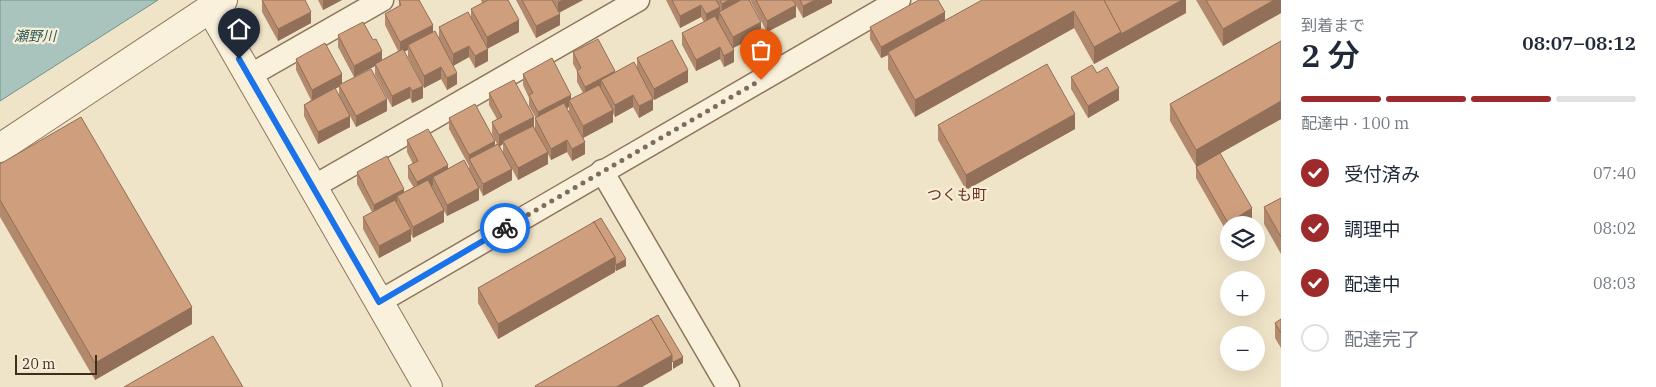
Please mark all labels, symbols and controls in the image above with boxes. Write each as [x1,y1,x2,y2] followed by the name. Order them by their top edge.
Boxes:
[218,8,260,59] pin
[225,15,253,43] icon: home
[1301,15,1365,35] text: 到着まで
[14,27,58,45] water label: 瀬野川
[740,29,782,80] pin
[1522,31,1636,55] text: 08:07–08:12
[1301,34,1360,76] text: 2 分
[747,36,775,64] icon: bag
[1301,113,1409,133] text: 配達中 · 100 m
[1301,159,1329,187] icon: check
[1344,162,1420,186] text: 受付済み
[1593,163,1636,183] text: 07:40
[927,185,987,204] district label: つくも町
[480,203,530,253] courier
[491,214,519,242] icon: bike
[1301,214,1329,242] icon: check
[1220,216,1265,371] map controls
[1220,216,1265,261] button: layers
[1344,217,1401,241] text: 調理中
[1593,218,1636,238] text: 08:02
[1301,269,1329,297] icon: check
[1220,271,1265,316] button: +
[1344,272,1401,296] text: 配達中
[1593,273,1636,293] text: 08:03
[1220,326,1265,371] button: −
[1344,327,1420,351] text: 配達完了
[15,352,98,375] scale bar
[22,355,55,373] text: 20 m

